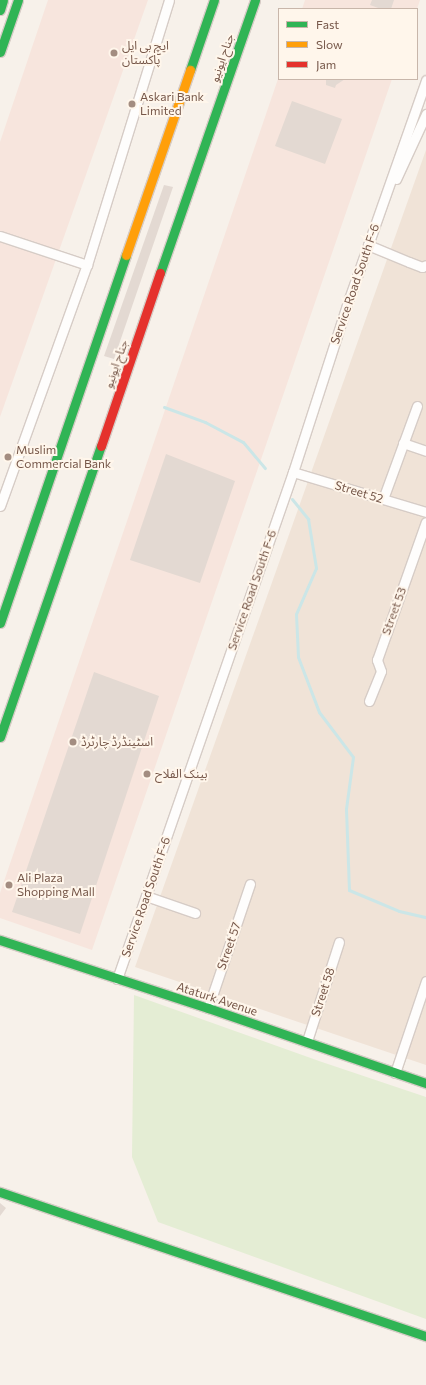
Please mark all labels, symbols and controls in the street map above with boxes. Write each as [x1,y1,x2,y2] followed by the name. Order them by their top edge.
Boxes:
[278,8,418,80] legend
[316,17,339,31] text: Fast
[207,32,237,84] street label: جناح ایونیو
[316,37,343,51] text: Slow
[122,39,169,67] place label: ایچ بی ایل پاکستان
[109,48,119,58] marker: ایچ بی ایل پاکستان
[316,57,336,71] text: Jam
[140,90,204,118] place label: Askari Bank Limited
[127,99,137,109] marker: Askari Bank Limited
[328,222,382,346] street label: Service Road South F-6
[101,338,131,390] street label: جناح ایونیو
[16,443,111,471] place label: Muslim Commercial Bank
[3,452,13,462] marker: Muslim Commercial Bank
[333,478,385,506] street label: Street 52
[225,528,279,652] street label: Service Road South F-6
[379,585,409,637] street label: Street 53
[81,735,153,749] place label: اسٹینڈرڈ چارٹرڈ
[68,737,78,747] marker: اسٹینڈرڈ چارٹرڈ
[155,767,208,781] place label: بینک الفلاح
[142,769,152,779] marker: بینک الفلاح
[119,835,173,959] street label: Service Road South F-6
[17,871,95,899] place label: Ali Plaza Shopping Mall
[4,880,14,890] marker: Ali Plaza Shopping Mall
[214,920,244,972] street label: Street 57
[308,966,338,1018] street label: Street 58
[175,979,259,1019] street label: Ataturk Avenue

